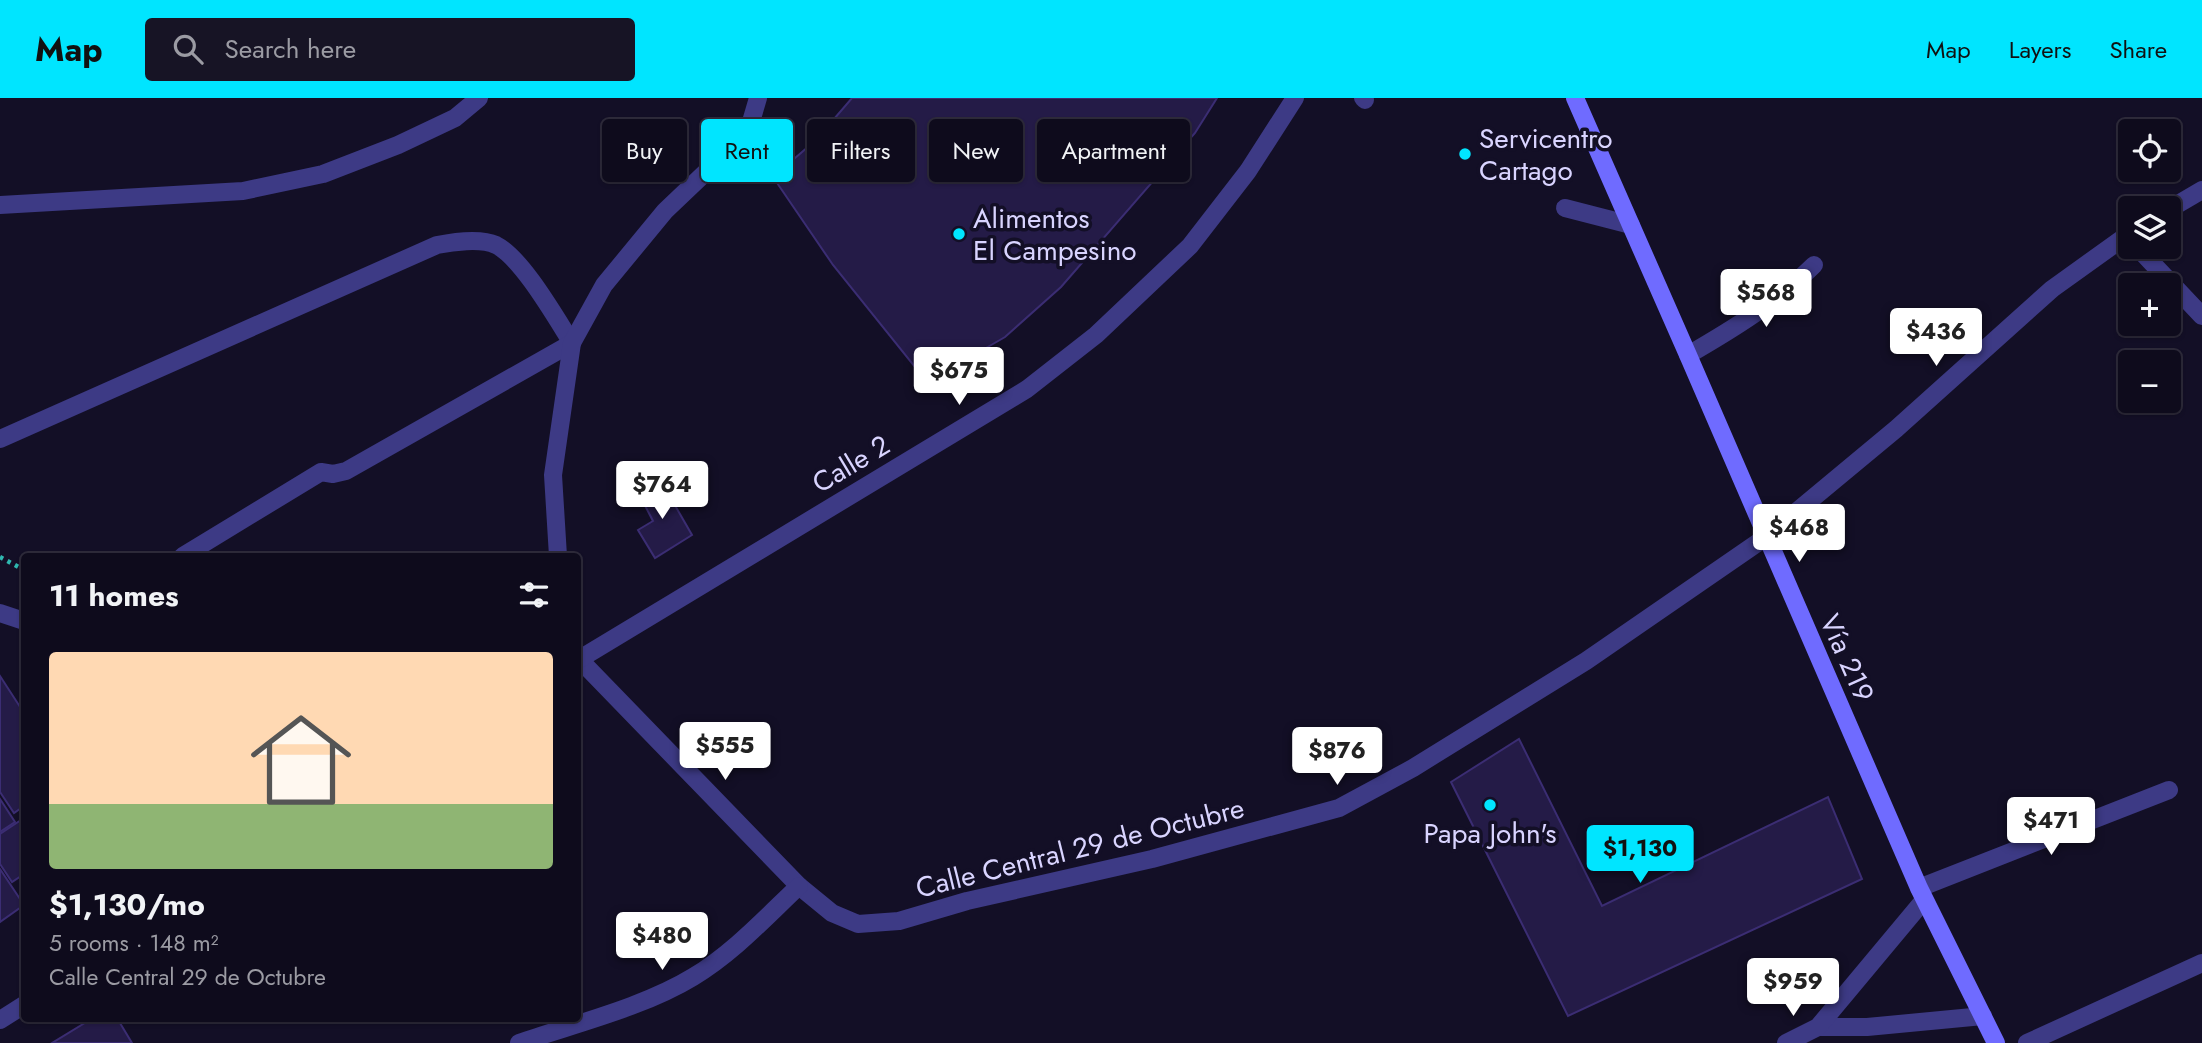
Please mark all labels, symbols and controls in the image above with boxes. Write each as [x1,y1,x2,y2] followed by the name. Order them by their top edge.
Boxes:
[145,18,635,81] search box
[35,26,103,73] text: Map
[169,30,207,68] icon: search
[225,30,356,68] text: Search here
[1926,32,1971,67] text: Map
[2009,32,2071,67] text: Layers
[2109,32,2167,67] text: Share
[1479,118,1613,191] place label: Servicentro Cartago
[602,119,687,182] chip: Buy
[701,119,793,182] chip: Rent
[807,119,915,182] chip: Filters
[929,119,1023,182] chip: New
[1037,119,1190,182] chip: Apartment
[2118,119,2181,413] map controls
[2118,119,2181,182] button: locate
[1457,146,1473,162] marker: Servicentro Cartago
[2118,196,2181,259] button: layers
[973,198,1137,271] place label: Alimentos El Campesino
[951,226,967,242] marker: Alimentos El Campesino
[1725,270,1807,329] pin: $568
[2118,273,2181,336] button: +
[1737,275,1795,309] text: $568
[1895,308,1977,368] pin: $436
[1906,314,1966,348] text: $436
[918,348,1000,407] pin: $675
[2118,350,2181,413] button: −
[930,353,988,387] text: $675
[804,425,898,503] street label: Calle 2
[621,462,703,521] pin: $764
[632,467,692,501] text: $764
[1758,504,1840,564] pin: $468
[1769,510,1829,544] text: $468
[49,574,179,617] text: 11 homes
[515,576,553,614] icon: filters
[1810,608,1884,708] street label: Vía 219
[238,697,364,823] icon: home
[684,722,766,782] pin: $555
[696,728,754,762] text: $555
[1296,728,1378,787] pin: $876
[1308,733,1366,767] text: $876
[912,787,1248,909] street label: Calle Central 29 de Octubre
[1482,797,1498,813] marker: Papa John's
[2010,798,2092,857] pin: $471
[2023,803,2079,837] text: $471
[1424,813,1556,854] place label: Papa John's
[1583,826,1697,885] pin: $1,130
[1603,831,1677,865] text: $1,130
[49,883,205,926] text: $1,130/mo
[621,912,703,972] pin: $480
[632,918,692,952] text: $480
[49,926,219,960] text: 5 rooms · 148 m²
[1752,958,1834,1018] pin: $959
[49,960,326,994] text: Calle Central 29 de Octubre
[1763,964,1823,998] text: $959

